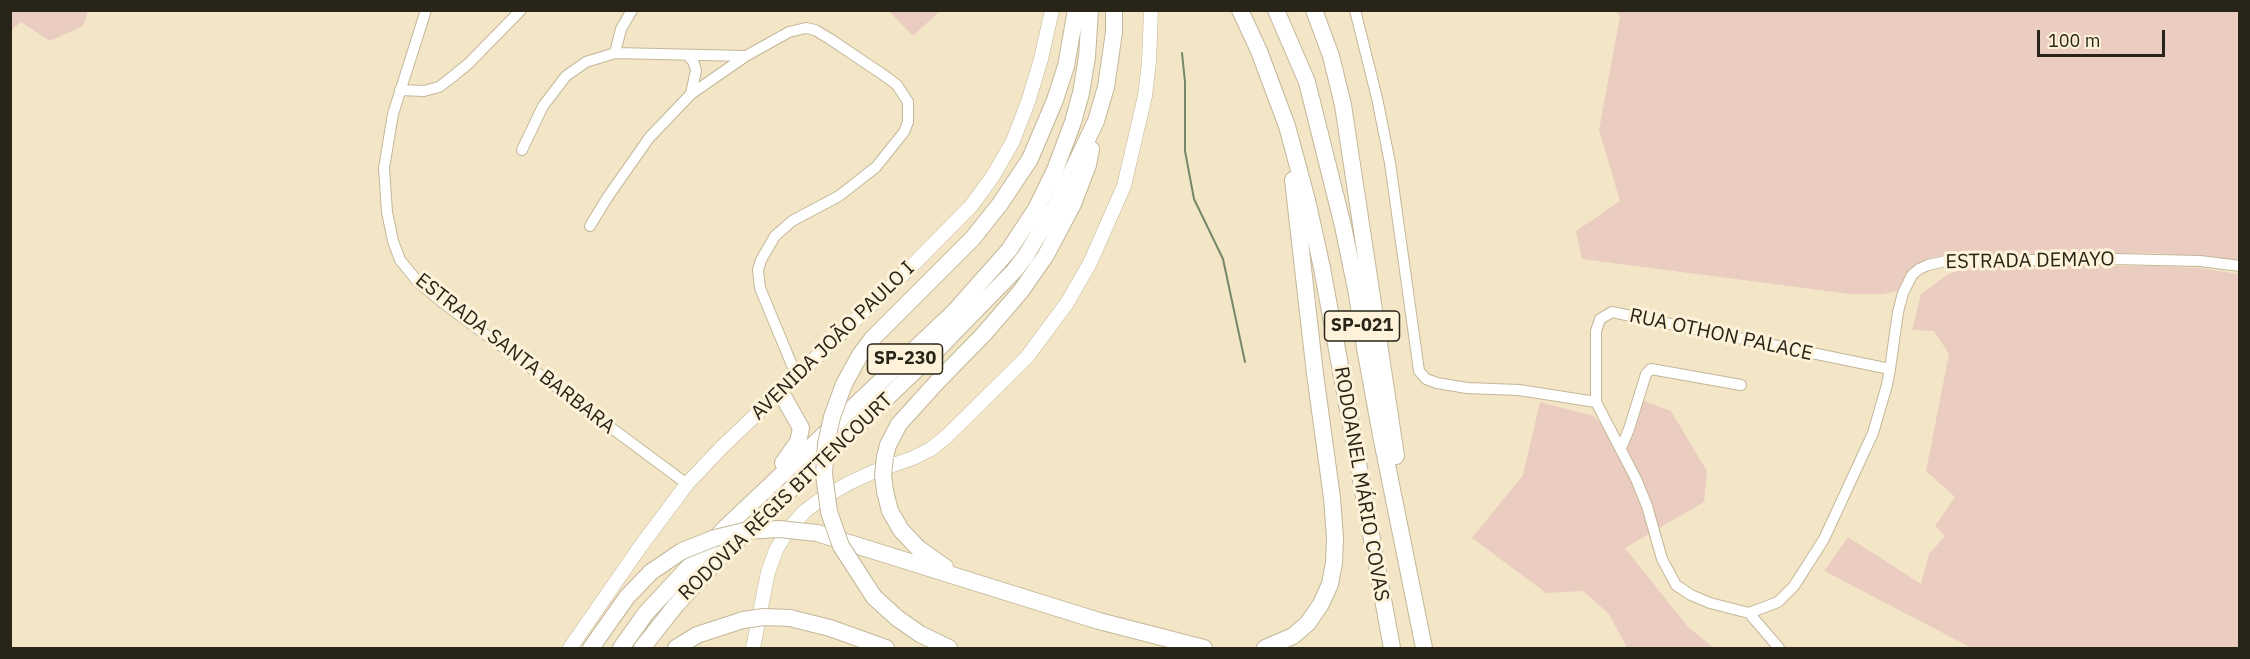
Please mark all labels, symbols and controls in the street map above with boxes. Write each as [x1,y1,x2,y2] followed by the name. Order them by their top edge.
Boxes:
[2040,18,2168,56] scale bar
[2048,29,2100,52] text: 100 m
[1945,248,2115,274] street label: ESTRADA DEMAYO
[746,257,920,425] street label: AVENIDA JOÃO PAULO I
[410,269,620,439] street label: ESTRADA SANTA BARBARA
[1627,304,1815,366] street label: RUA OTHON PALACE
[1324,311,1400,341] road number: SP-021
[868,344,942,374] road number: SP-230
[1329,365,1393,603] street label: RODOANEL MÁRIO COVAS
[674,388,898,606] street label: RODOVIA RÉGIS BITTENCOURT

